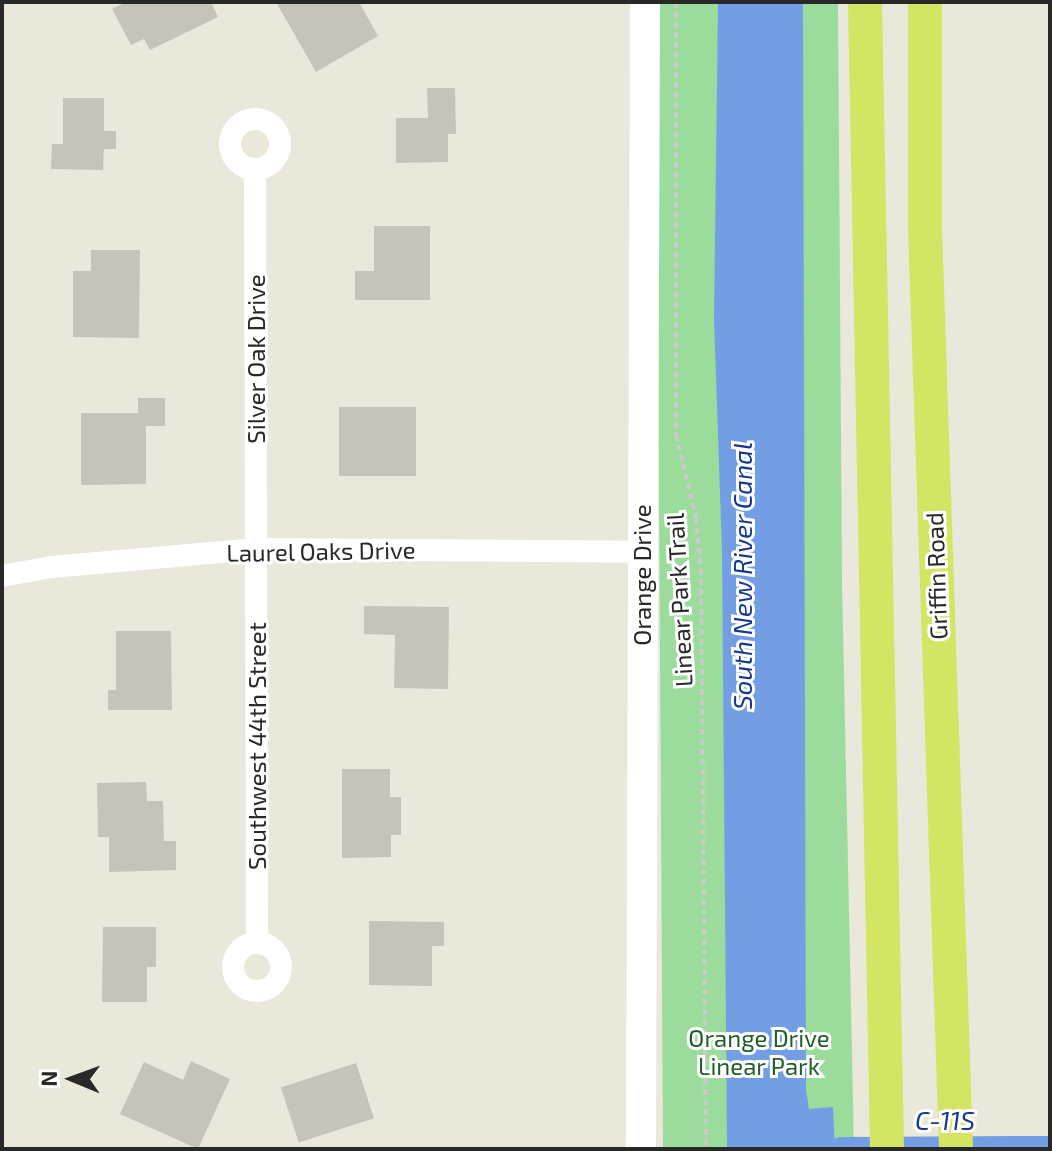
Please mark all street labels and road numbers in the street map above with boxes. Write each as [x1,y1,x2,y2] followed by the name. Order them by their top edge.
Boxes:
[242,274,270,444] street label: Silver Oak Drive
[628,504,656,646] street label: Orange Drive
[660,512,698,688] street label: Linear Park Trail
[919,512,953,640] street label: Griffin Road
[226,535,416,567] street label: Laurel Oaks Drive
[243,622,271,870] street label: Southwest 44th Street

